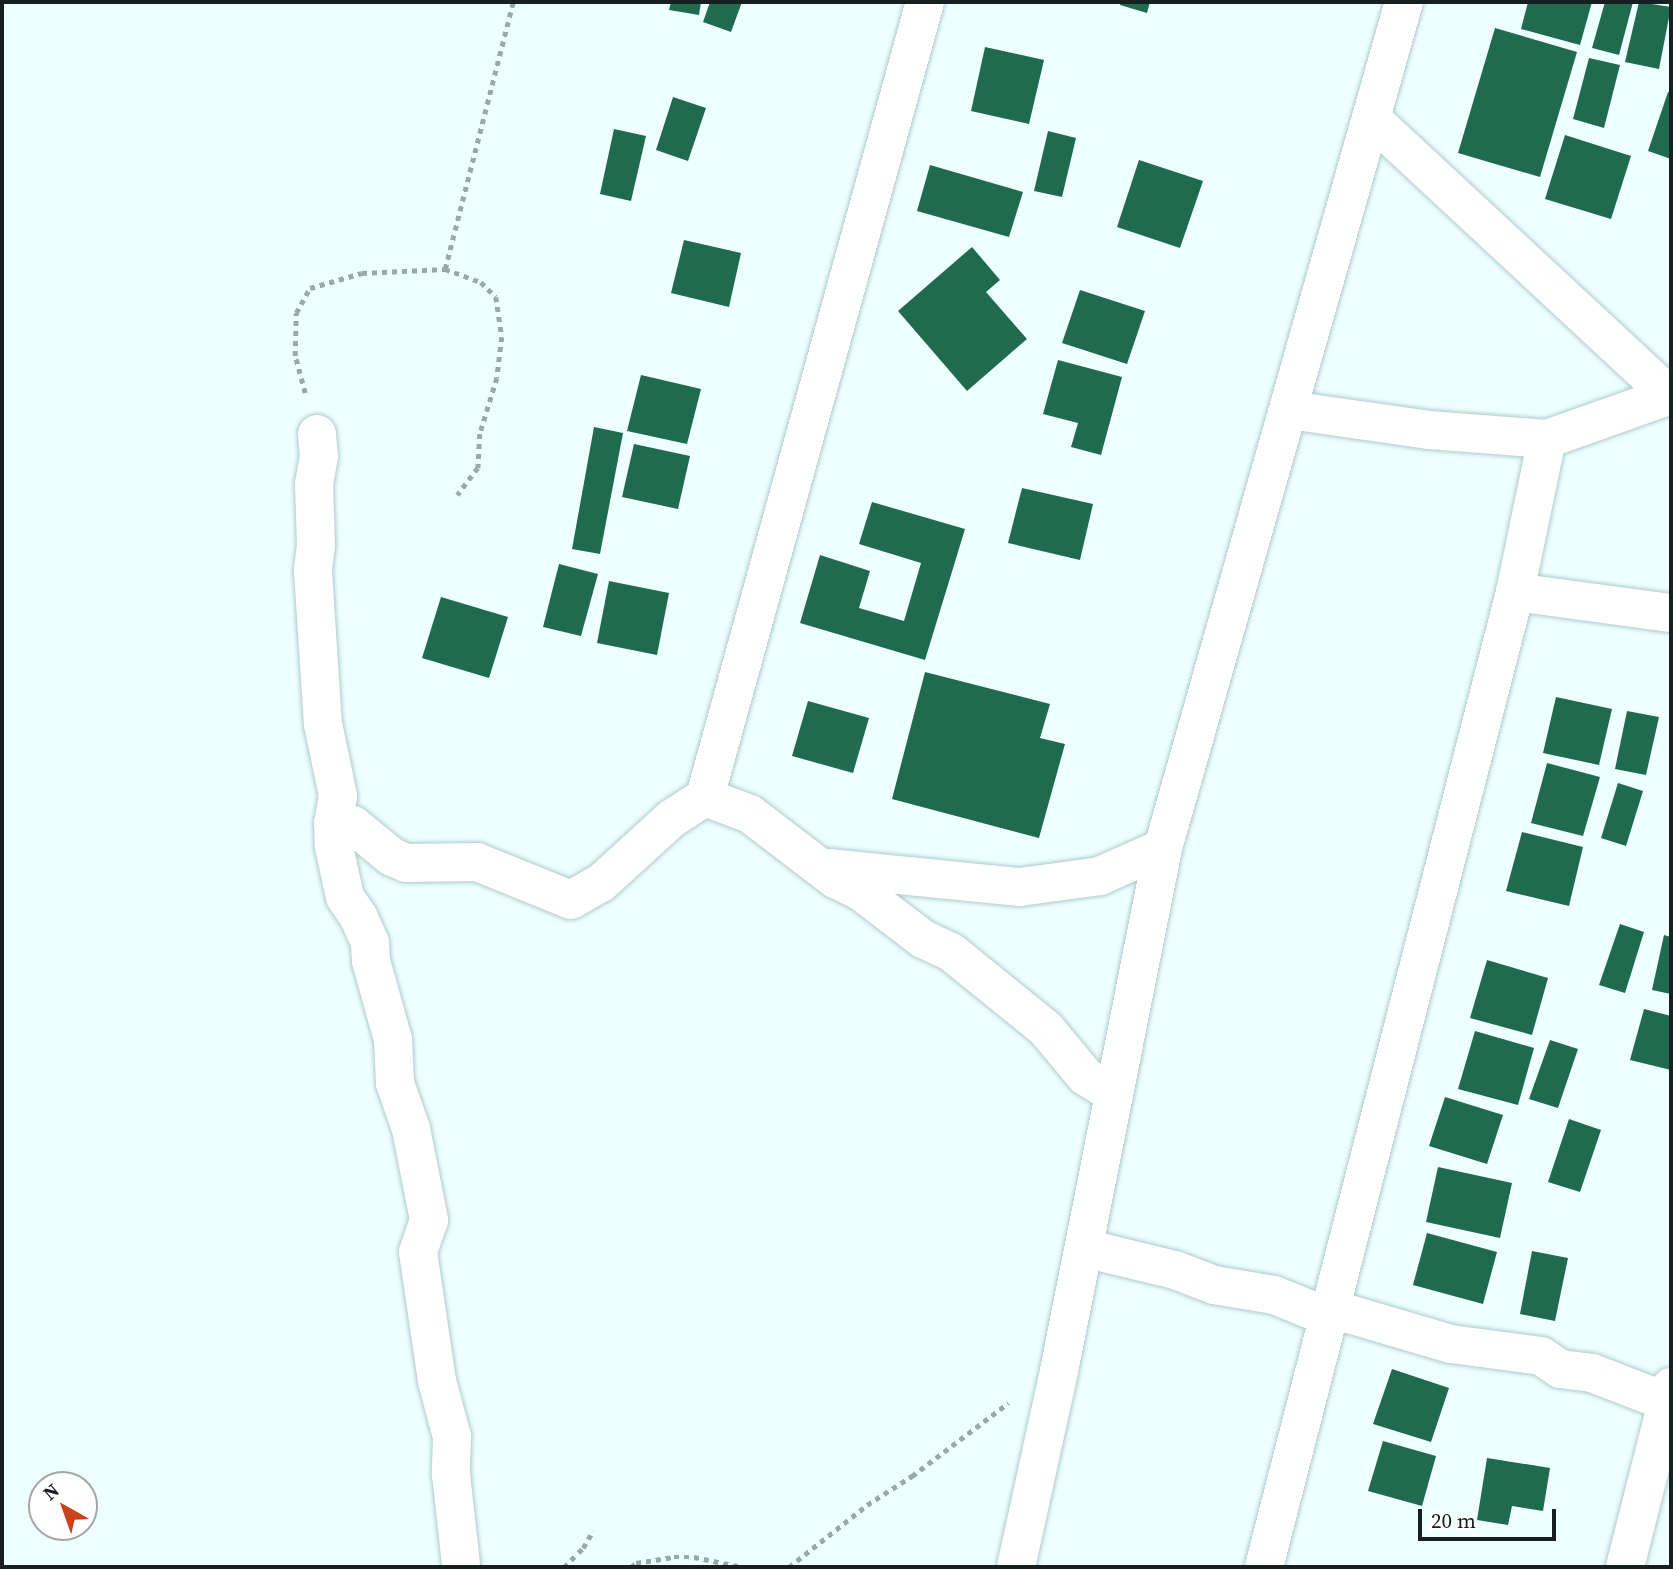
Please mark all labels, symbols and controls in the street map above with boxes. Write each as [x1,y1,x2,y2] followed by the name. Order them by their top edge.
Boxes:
[28,1471,98,1541] north arrow
[37,1477,64,1506] text: N
[1421,1496,1559,1540] scale bar
[1431,1506,1476,1535] text: 20 m

